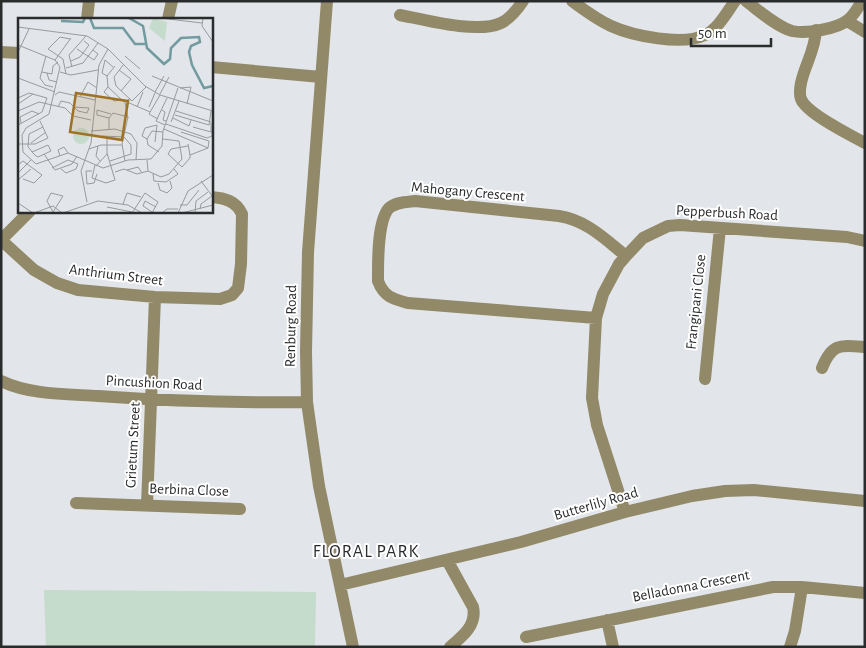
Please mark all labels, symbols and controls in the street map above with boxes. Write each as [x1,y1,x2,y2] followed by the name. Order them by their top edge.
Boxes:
[691,15,771,47] scale bar
[18,18,212,212] inset map
[698,26,727,41] text: 50 m
[411,180,526,204] street label: Mahogany Crescent
[676,203,779,223] street label: Pepperbush Road
[684,254,708,350] street label: Frangipani Close
[68,262,164,288] street label: Anthrium Street
[283,285,299,367] street label: Renburg Road
[105,373,203,393] street label: Pincushion Road
[123,401,143,488] street label: Grietum Street
[149,481,229,499] street label: Berbina Close
[552,485,640,523] street label: Butterlily Road
[313,543,419,561] district label: FLORAL PARK
[631,567,751,605] street label: Belladonna Crescent

